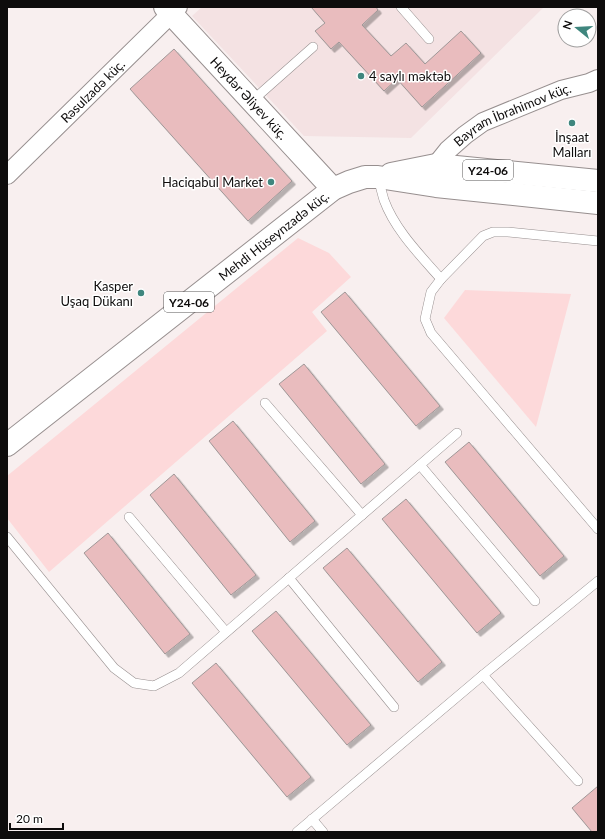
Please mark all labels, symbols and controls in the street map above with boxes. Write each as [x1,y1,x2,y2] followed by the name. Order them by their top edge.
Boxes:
[557,8,597,48] north arrow
[560,19,575,31] text: N
[207,54,291,143] street label: Heydər Əliyev küç.
[57,56,128,126] street label: Rəsulzadə küç.
[369,68,451,84] place label: 4 saylı məktəb
[356,71,366,81] marker: 4 saylı məktəb
[450,80,573,149] street label: Bayram İbrahimov küç.
[567,118,577,128] marker: İnşaat Malları
[553,129,591,160] place label: İnşaat Malları
[463,160,513,180] road number: Y24-06
[162,174,263,190] place label: Haciqabul Market
[266,177,276,187] marker: Haciqabul Market
[215,187,332,284] street label: Mehdi Hüseynzadə küç.
[61,278,133,309] place label: Kasper Uşaq Dükanı
[136,288,146,298] marker: Kasper Uşaq Dükanı
[164,292,214,312] road number: Y24-06
[10,805,63,831] scale bar
[16,811,43,826] text: 20 m

